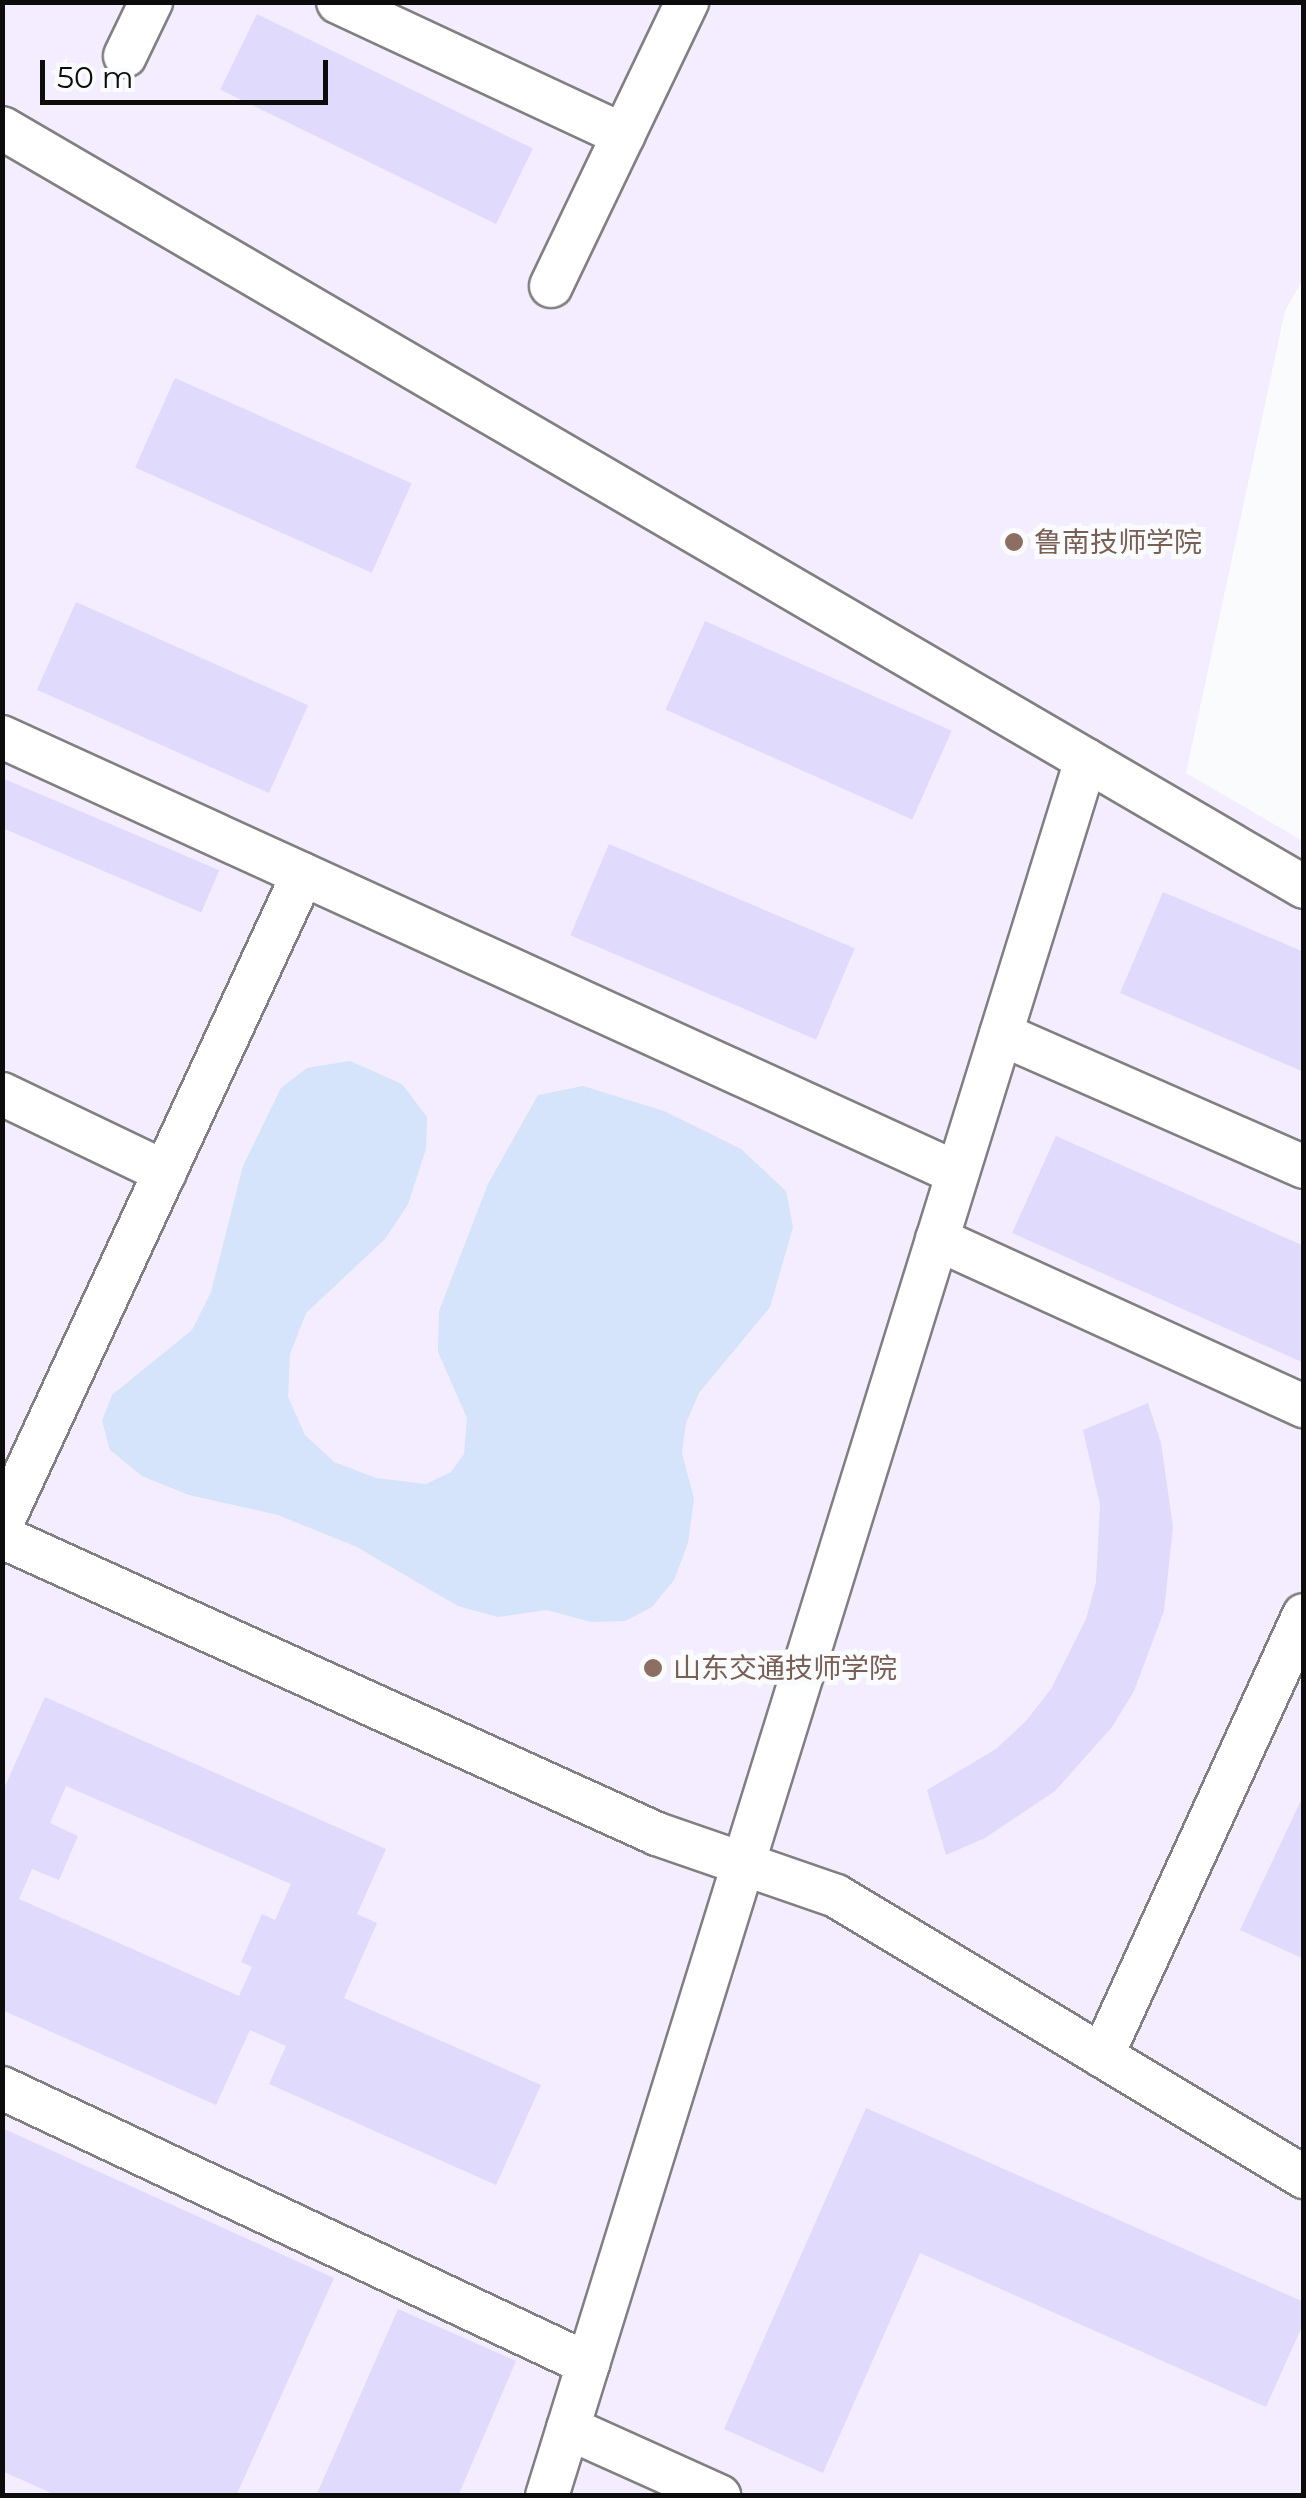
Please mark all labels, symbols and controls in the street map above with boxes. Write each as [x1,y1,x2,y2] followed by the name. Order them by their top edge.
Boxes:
[45,40,332,102] scale bar
[57,59,134,96] text: 50 m
[1034,525,1202,559] place label: 鲁南技师学院
[1003,531,1025,553] marker: 鲁南技师学院
[673,1651,897,1685] place label: 山东交通技师学院
[642,1657,664,1679] marker: 山东交通技师学院

